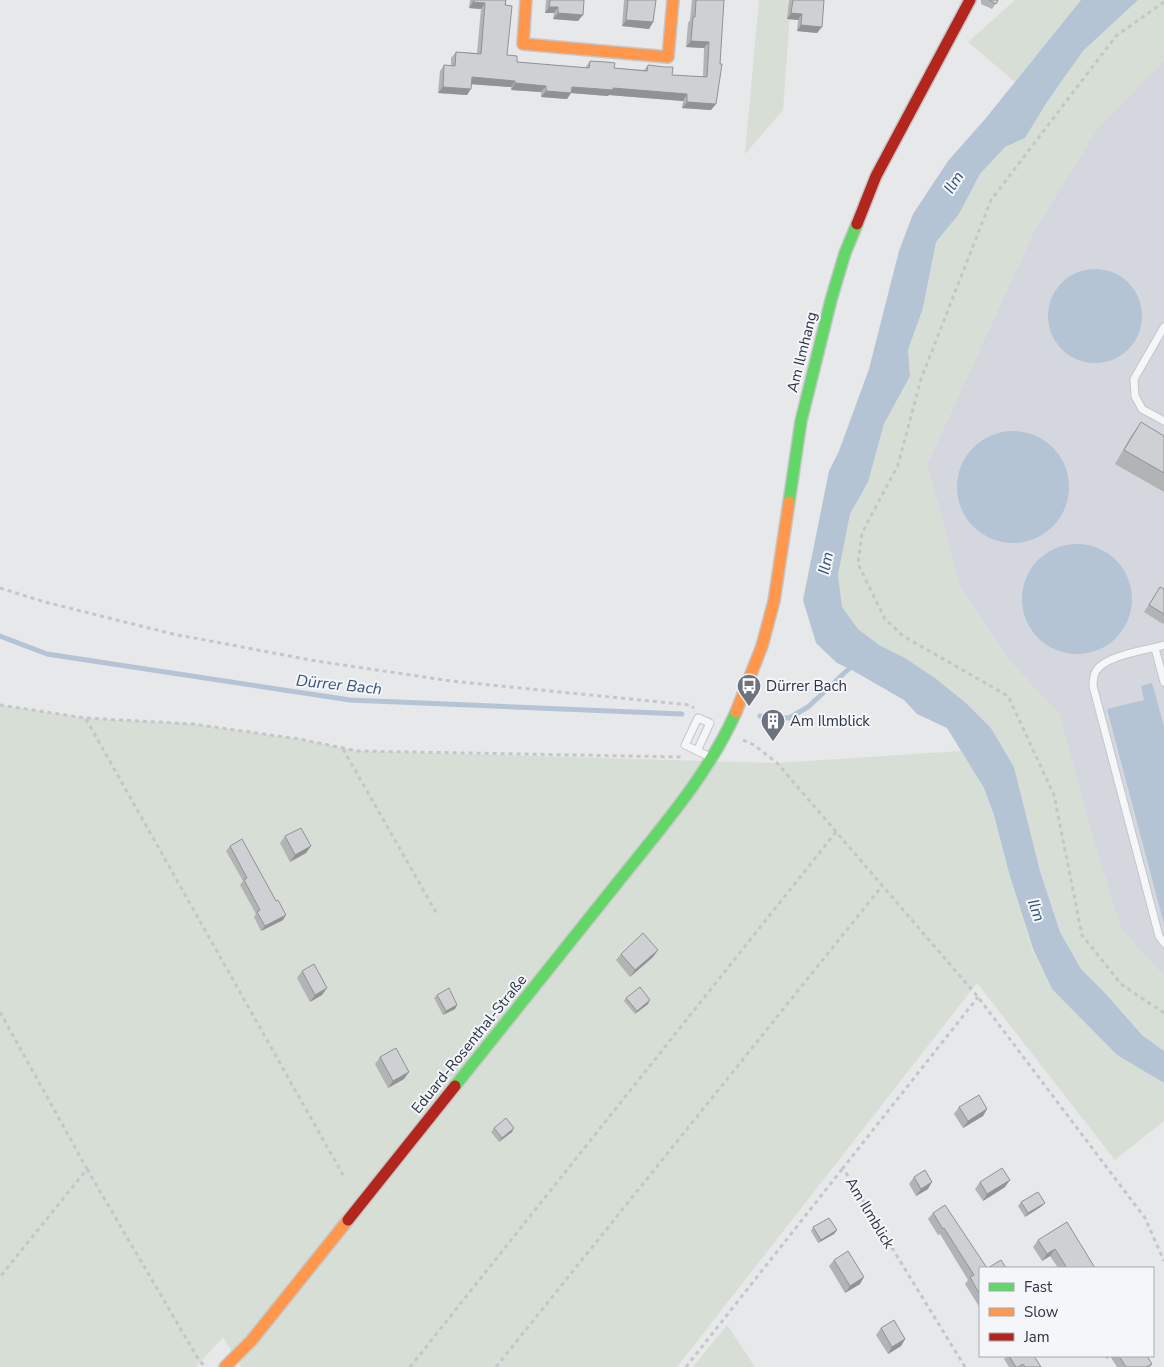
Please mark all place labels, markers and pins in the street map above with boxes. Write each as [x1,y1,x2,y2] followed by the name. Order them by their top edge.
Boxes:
[736,673,762,707] bus stop icon: Dürrer Bach
[766,676,847,696] place label: Dürrer Bach
[760,708,786,742] building icon: Am Ilmblick
[790,711,870,731] place label: Am Ilmblick

